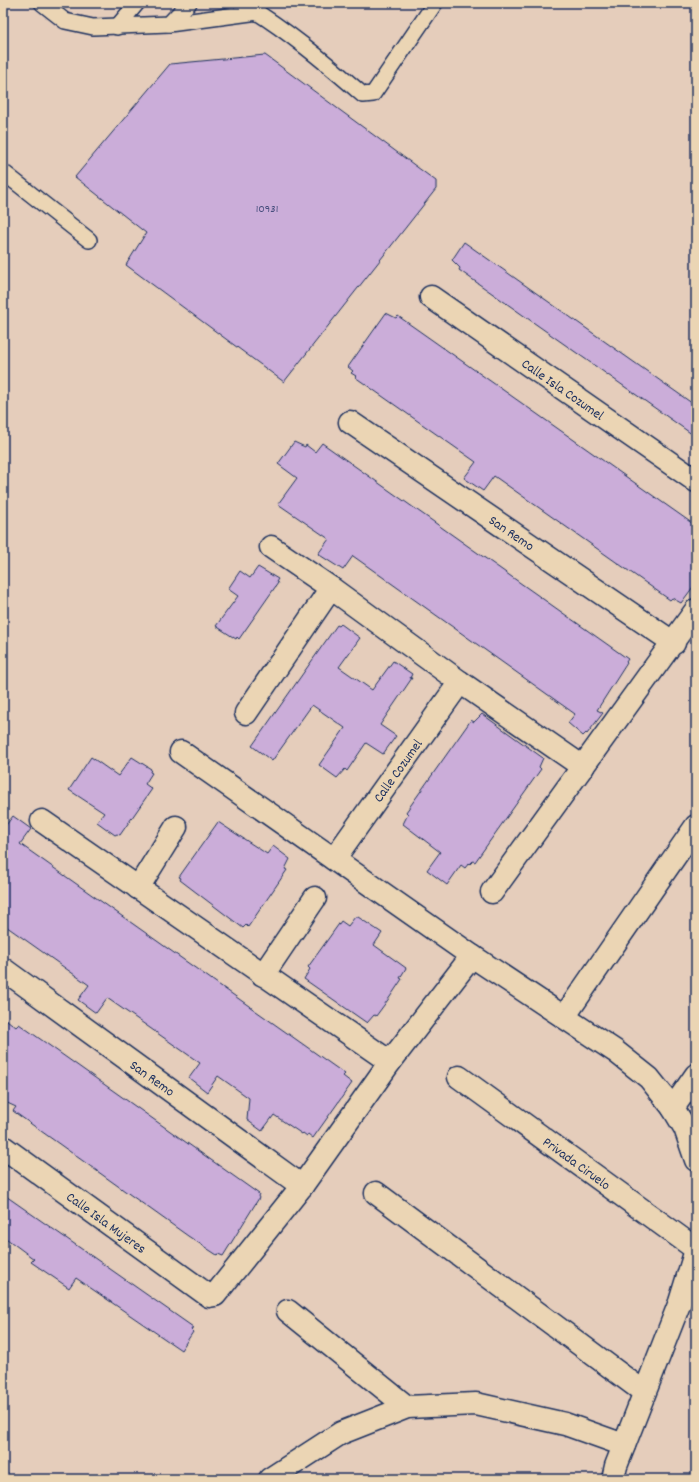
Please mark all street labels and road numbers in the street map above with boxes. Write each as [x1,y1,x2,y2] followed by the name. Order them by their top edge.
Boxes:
[517,355,608,427] street label: Calle Isla Cozumel
[484,511,538,557] street label: San Remo
[369,735,429,807] street label: Calle Cozumel
[125,1056,178,1102] street label: San Remo
[538,1133,614,1196] street label: Privada Ciruelo
[61,1188,150,1259] street label: Calle Isla Mujeres

